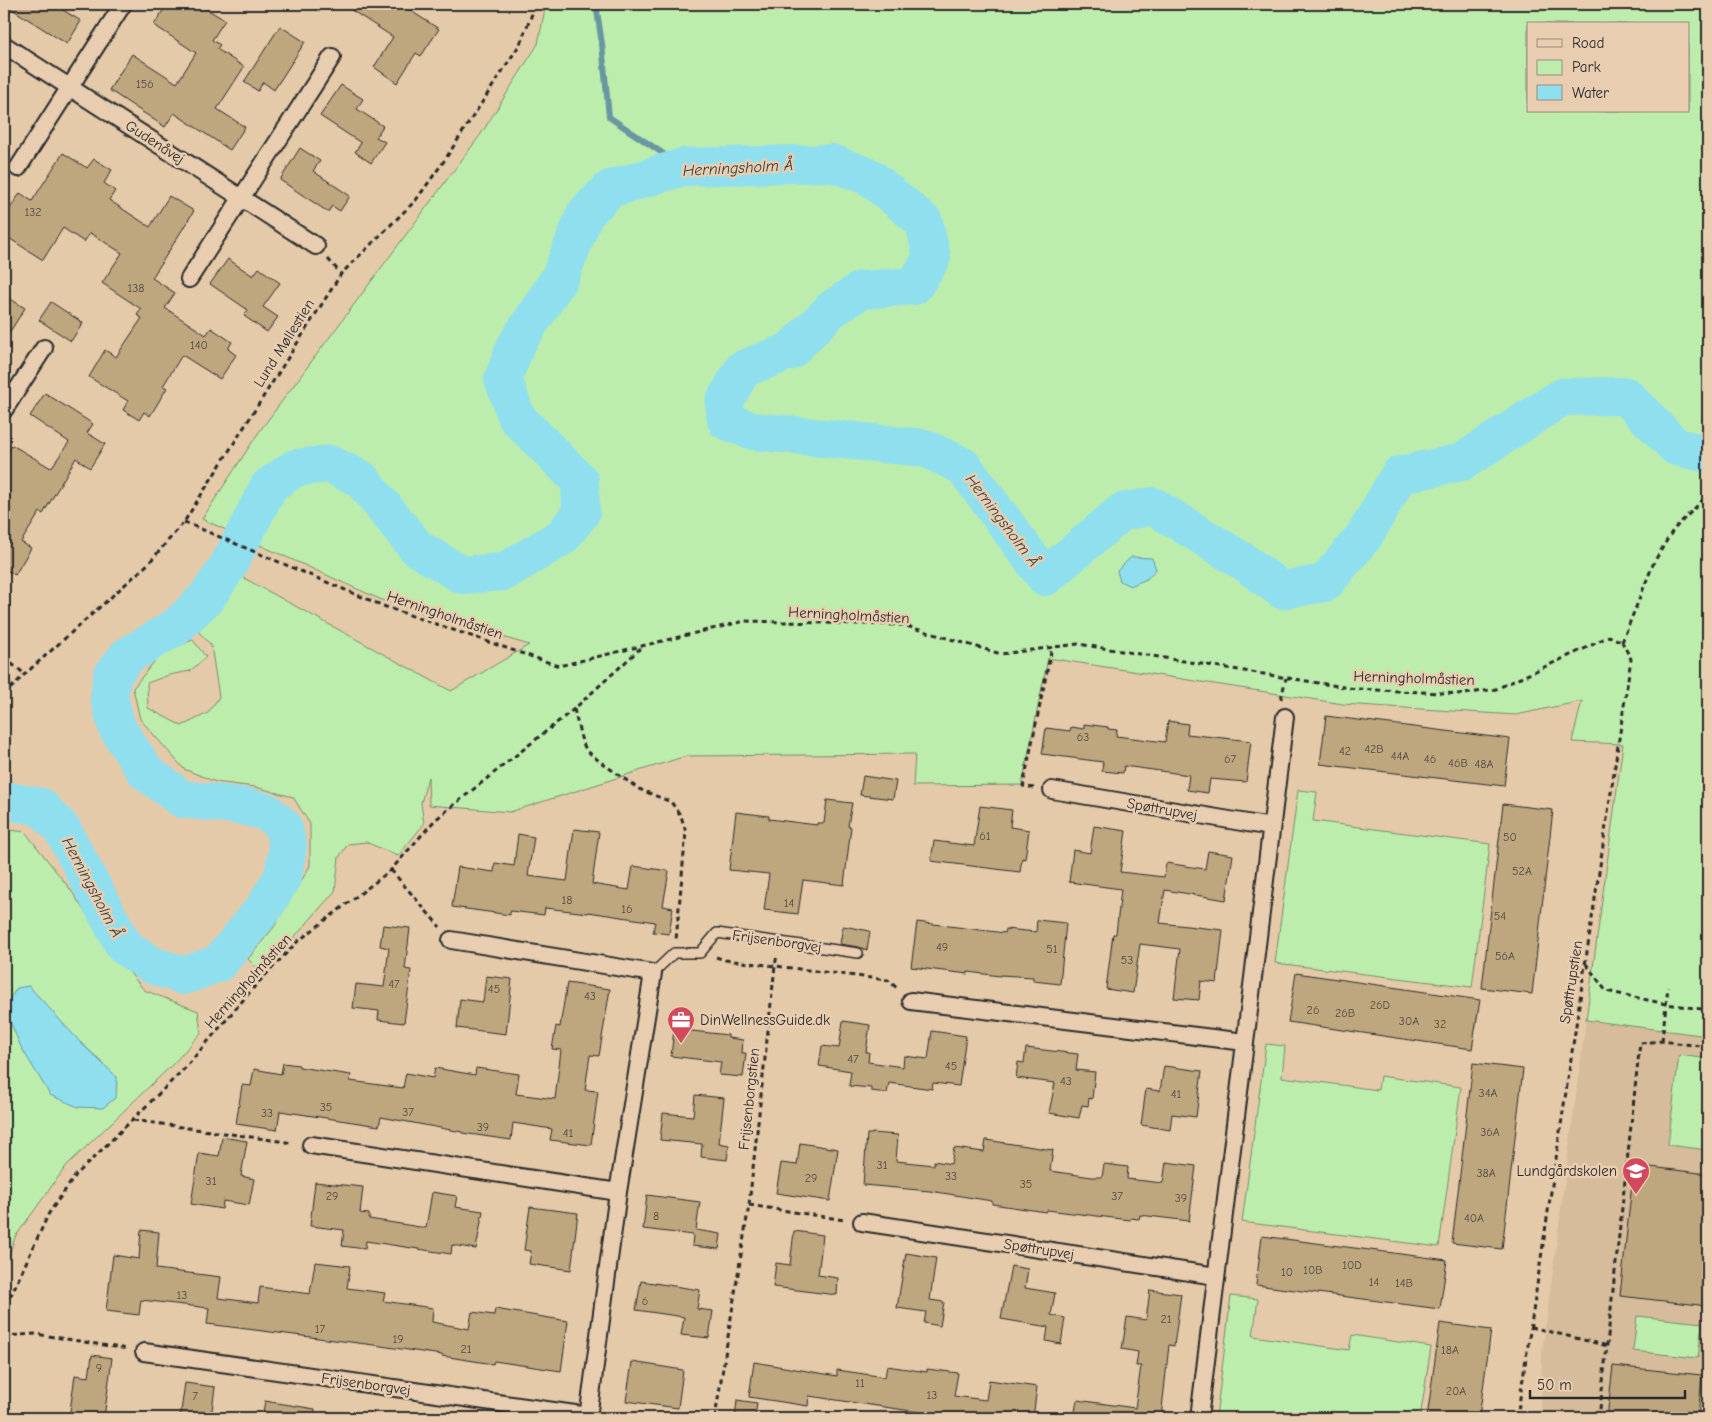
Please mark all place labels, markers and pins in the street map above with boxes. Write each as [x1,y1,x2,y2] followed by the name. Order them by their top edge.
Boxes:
[666,1005,696,1044] office icon: DinWellnessGuide.dk
[700,1011,831,1029] place label: DinWellnessGuide.dk
[1621,1156,1651,1195] school or university icon: Lundgårdskolen
[1516,1162,1617,1180] place label: Lundgårdskolen

